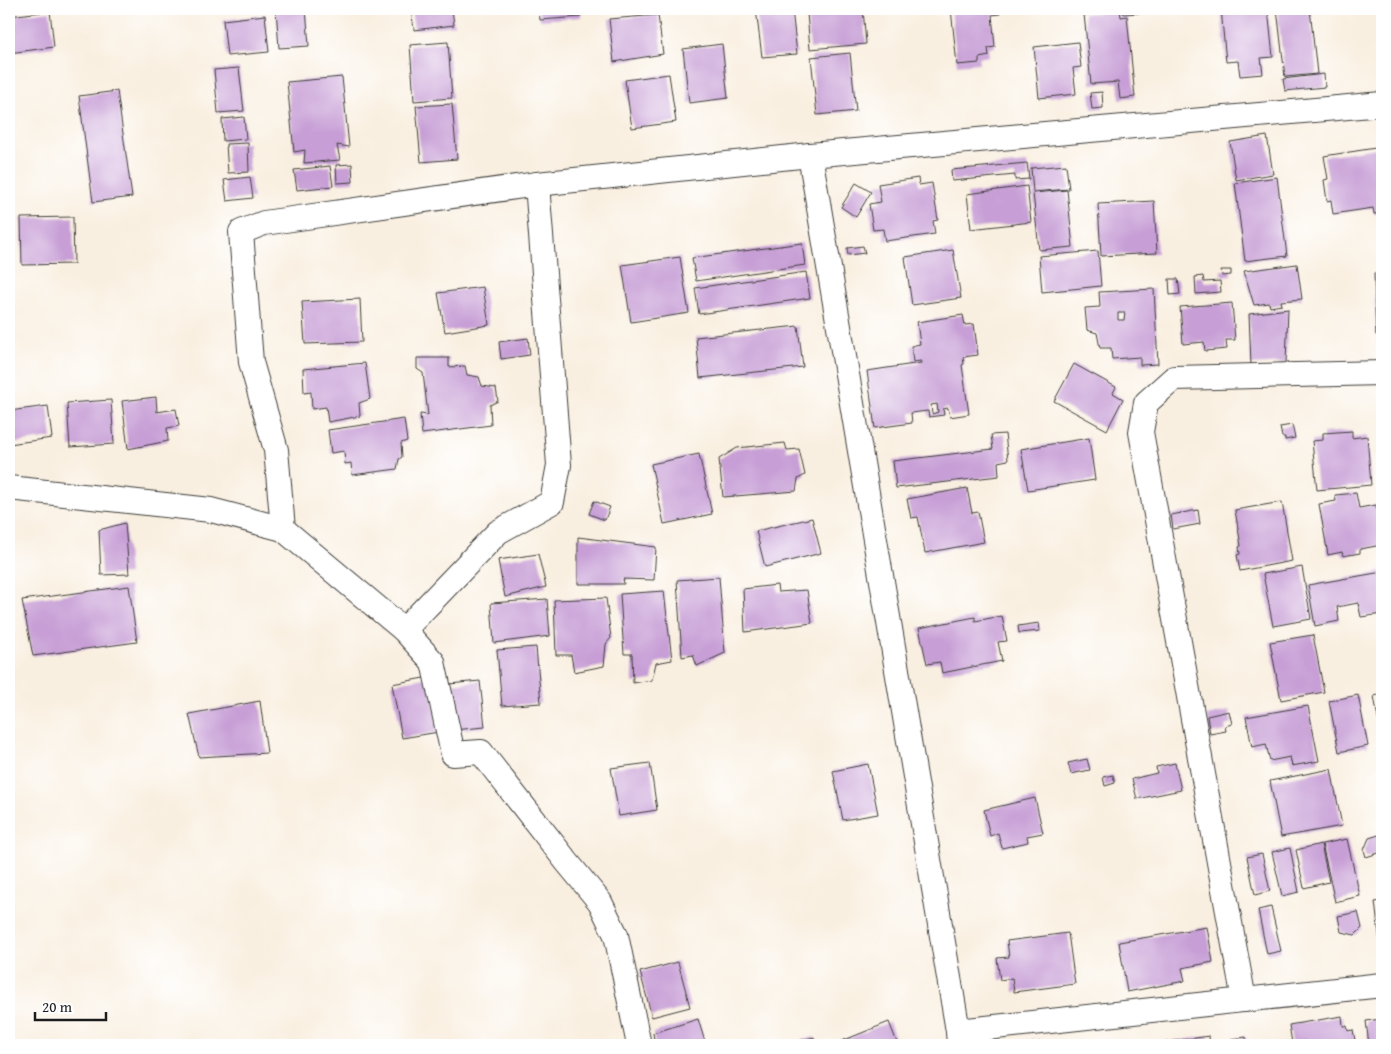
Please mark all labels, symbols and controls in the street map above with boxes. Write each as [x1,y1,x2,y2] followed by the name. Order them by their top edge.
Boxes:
[35,989,106,1021] scale bar
[42,996,73,1017] text: 20 m

